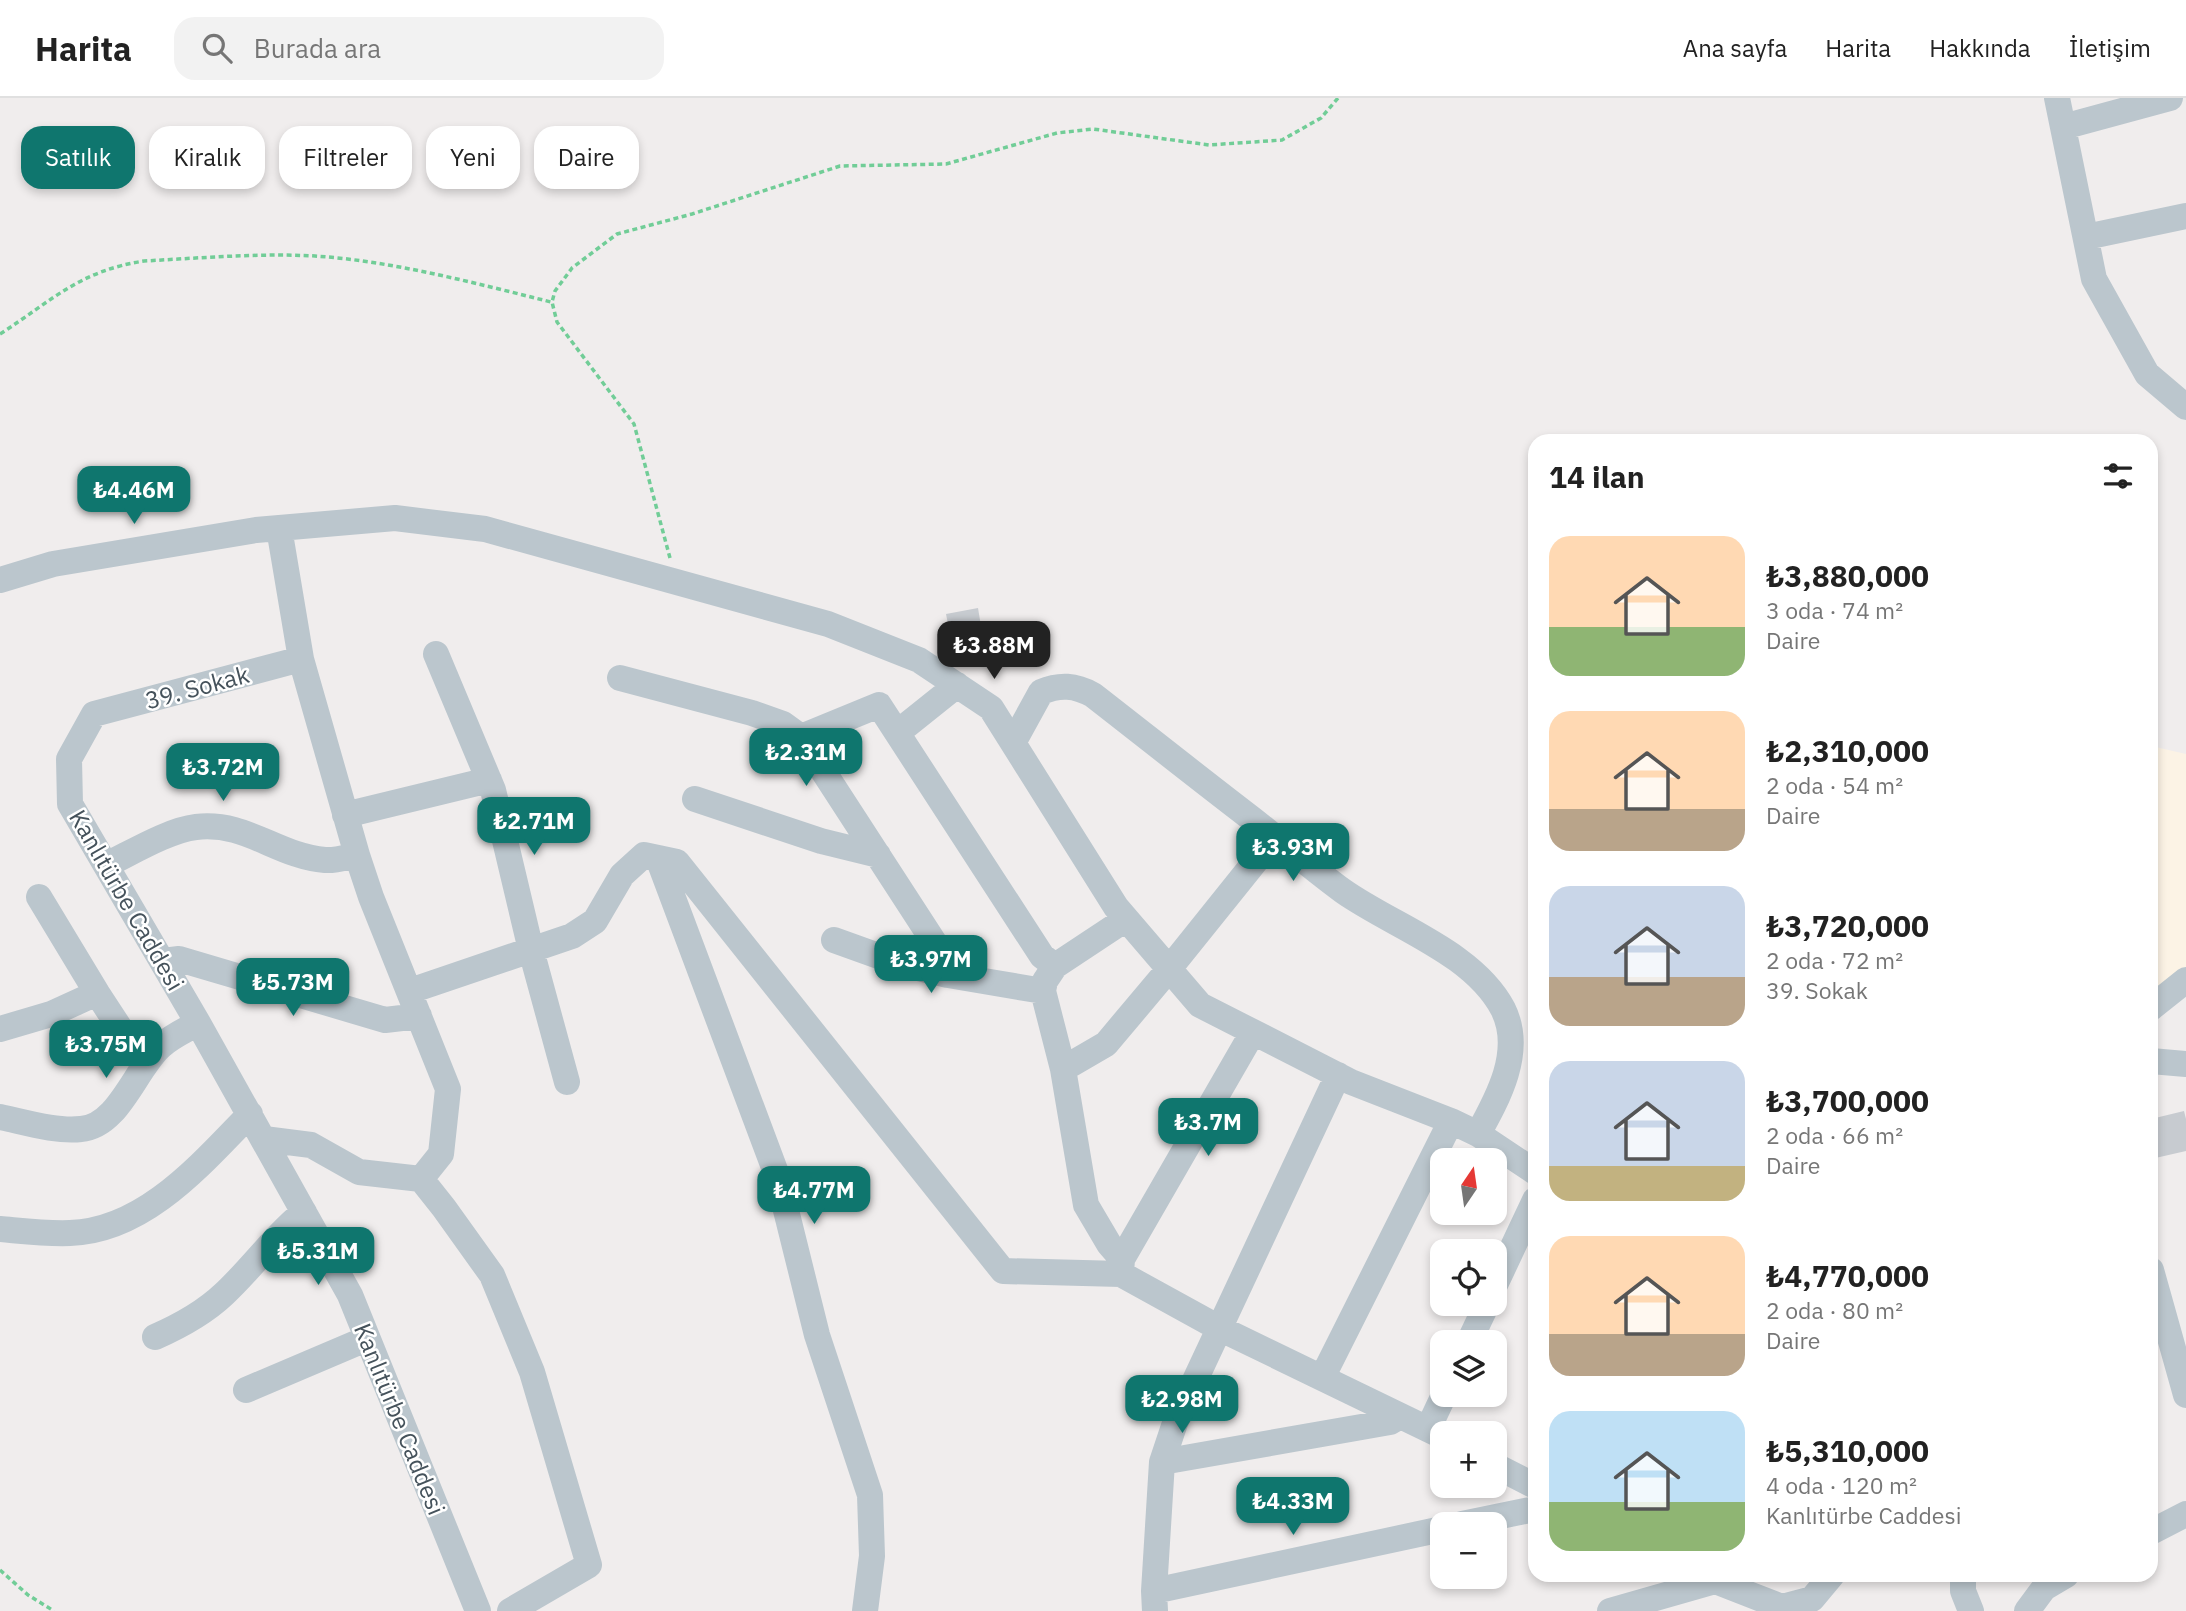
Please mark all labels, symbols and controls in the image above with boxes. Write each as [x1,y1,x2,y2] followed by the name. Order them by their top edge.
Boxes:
[174,17,664,80] search box
[35,27,132,70] text: Harita
[198,29,236,67] icon: search
[254,31,381,65] text: Burada ara
[1683,32,1787,64] text: Ana sayfa
[1825,32,1891,64] text: Harita
[1929,32,2031,64] text: Hakkında
[2069,32,2151,64] text: İletişim
[21,126,135,189] chip: Satılık
[149,126,265,189] chip: Kiralık
[279,126,412,189] chip: Filtreler
[426,126,520,189] chip: Yeni
[534,126,639,189] chip: Daire
[1549,457,1645,496] text: 14 ilan
[2099,457,2137,495] icon: filters
[77,466,191,526] pin: ₺4.46M
[93,474,175,504] text: ₺4.46M
[1766,556,1929,595] text: ₺3,880,000
[1605,564,1689,648] icon: home
[1766,595,1903,625] text: 3 oda · 74 m²
[937,622,1051,681] pin: ₺3.88M
[1766,625,1820,655] text: Daire
[953,629,1035,659] text: ₺3.88M
[141,658,253,716] street label: 39. Sokak
[749,728,863,788] pin: ₺2.31M
[1766,731,1929,770] text: ₺2,310,000
[765,736,847,766] text: ₺2.31M
[1605,739,1689,823] icon: home
[166,744,280,803] pin: ₺3.72M
[182,751,264,781] text: ₺3.72M
[1766,770,1903,800] text: 2 oda · 54 m²
[477,798,591,857] pin: ₺2.71M
[1766,800,1820,830] text: Daire
[62,804,192,996] street label: Kanlıtürbe Caddesi
[493,805,575,835] text: ₺2.71M
[1236,824,1350,883] pin: ₺3.93M
[1252,831,1334,861] text: ₺3.93M
[1766,906,1929,945] text: ₺3,720,000
[1605,914,1689,998] icon: home
[874,936,988,995] pin: ₺3.97M
[890,943,972,973] text: ₺3.97M
[1766,945,1903,975] text: 2 oda · 72 m²
[236,958,350,1018] pin: ₺5.73M
[252,966,334,996] text: ₺5.73M
[1766,975,1868,1005] text: 39. Sokak
[49,1020,163,1080] pin: ₺3.75M
[65,1028,147,1058] text: ₺3.75M
[1766,1081,1929,1120] text: ₺3,700,000
[1605,1089,1689,1173] icon: home
[1159,1098,1257,1158] pin: ₺3.7M
[1174,1106,1242,1136] text: ₺3.7M
[1766,1120,1903,1150] text: 2 oda · 66 m²
[1430,1148,1507,1225] north arrow
[1430,1148,1507,1589] map controls
[1766,1150,1820,1180] text: Daire
[757,1166,871,1226] pin: ₺4.77M
[773,1174,855,1204] text: ₺4.77M
[261,1228,375,1287] pin: ₺5.31M
[277,1235,359,1265] text: ₺5.31M
[1430,1239,1507,1316] button: locate
[1766,1256,1929,1295] text: ₺4,770,000
[1605,1264,1689,1348] icon: home
[1766,1295,1903,1325] text: 2 oda · 80 m²
[347,1318,453,1520] street label: Kanlıtürbe Caddesi
[1766,1325,1820,1355] text: Daire
[1430,1330,1507,1407] button: layers
[1125,1376,1239,1435] pin: ₺2.98M
[1141,1383,1223,1413] text: ₺2.98M
[1430,1421,1507,1498] button: +
[1766,1431,1929,1470] text: ₺5,310,000
[1605,1439,1689,1523] icon: home
[1766,1470,1917,1500] text: 4 oda · 120 m²
[1236,1478,1350,1537] pin: ₺4.33M
[1252,1485,1334,1515] text: ₺4.33M
[1766,1500,1961,1530] text: Kanlıtürbe Caddesi
[1430,1512,1507,1589] button: −

